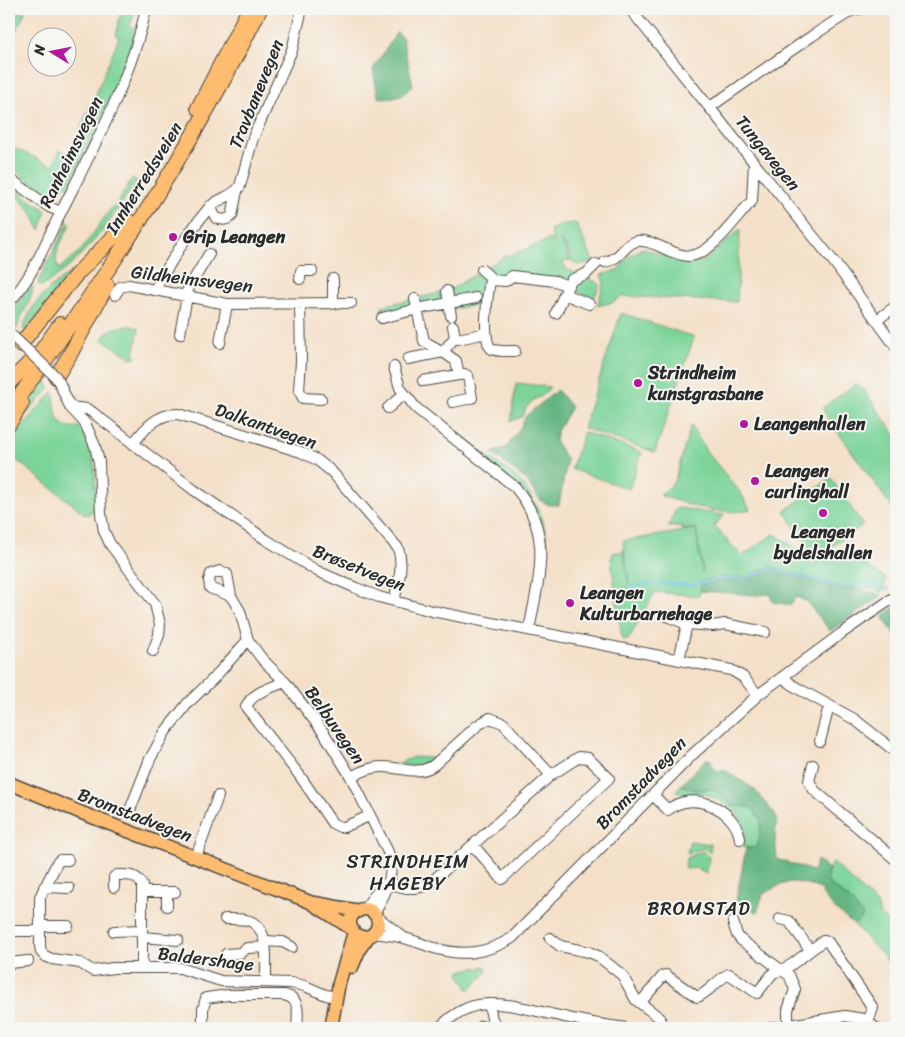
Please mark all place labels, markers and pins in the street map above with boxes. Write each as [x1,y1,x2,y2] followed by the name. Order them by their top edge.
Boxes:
[182,221,285,253] place label: Grip Leangen
[167,231,179,243] marker: Grip Leangen
[647,357,764,410] place label: Strindheim kunstgrasbane
[632,377,644,389] marker: Strindheim kunstgrasbane
[754,408,866,440] place label: Leangenhallen
[738,418,750,430] marker: Leangenhallen
[764,455,849,508] place label: Leangen curlinghall
[749,475,761,487] marker: Leangen curlinghall
[817,507,829,519] marker: Leangen bydelshallen
[773,516,872,569] place label: Leangen bydelshallen
[579,577,712,630] place label: Leangen Kulturbarnehage
[564,597,576,609] marker: Leangen Kulturbarnehage

